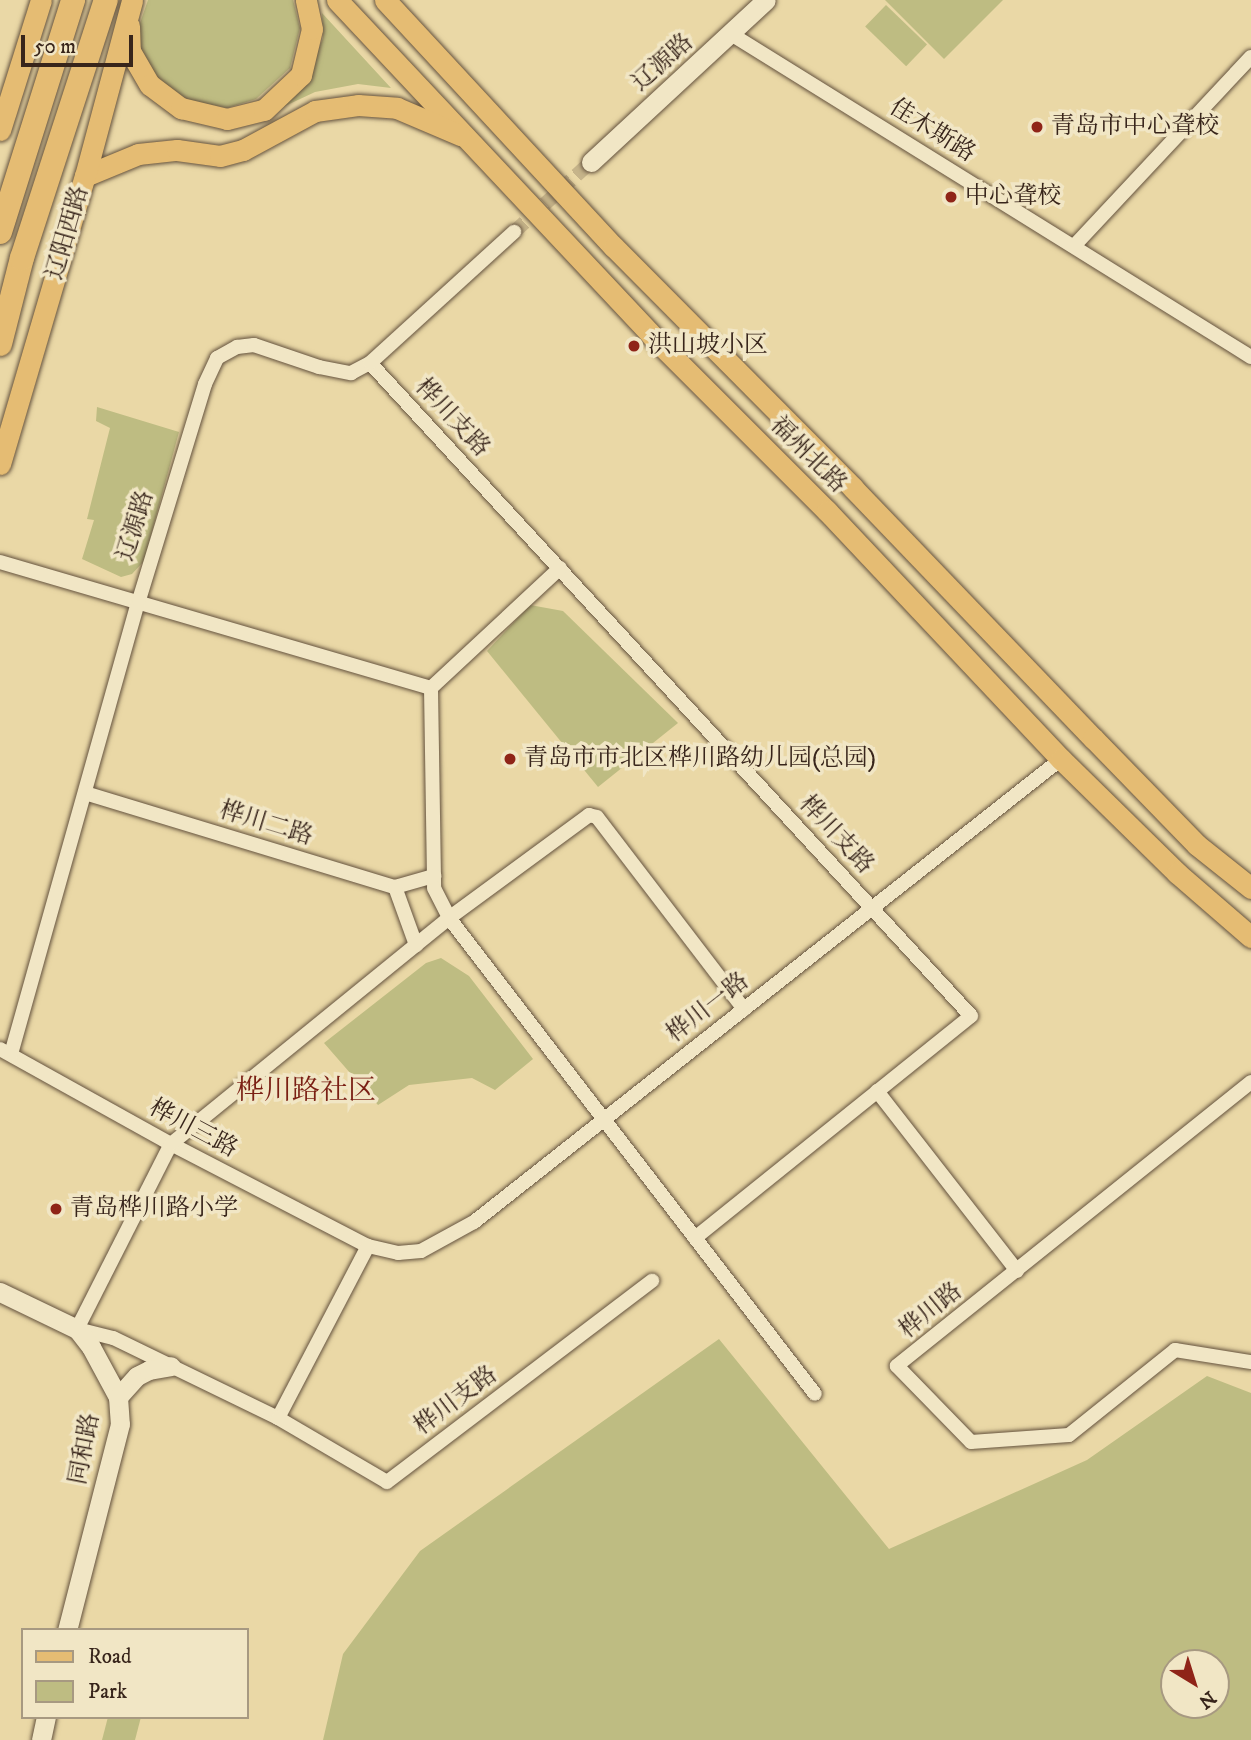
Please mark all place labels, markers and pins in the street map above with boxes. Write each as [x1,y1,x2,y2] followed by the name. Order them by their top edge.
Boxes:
[1051,113,1219,141] place label: 青岛市中心聋校
[1029,119,1045,135] marker: 青岛市中心聋校
[965,183,1061,211] place label: 中心聋校
[943,189,959,205] marker: 中心聋校
[648,332,768,360] place label: 洪山坡小区
[626,338,642,354] marker: 洪山坡小区
[524,745,876,773] place label: 青岛市市北区桦川路幼儿园(总园)
[502,751,518,767] marker: 青岛市市北区桦川路幼儿园(总园)
[70,1195,238,1223] place label: 青岛桦川路小学
[48,1201,64,1217] marker: 青岛桦川路小学

